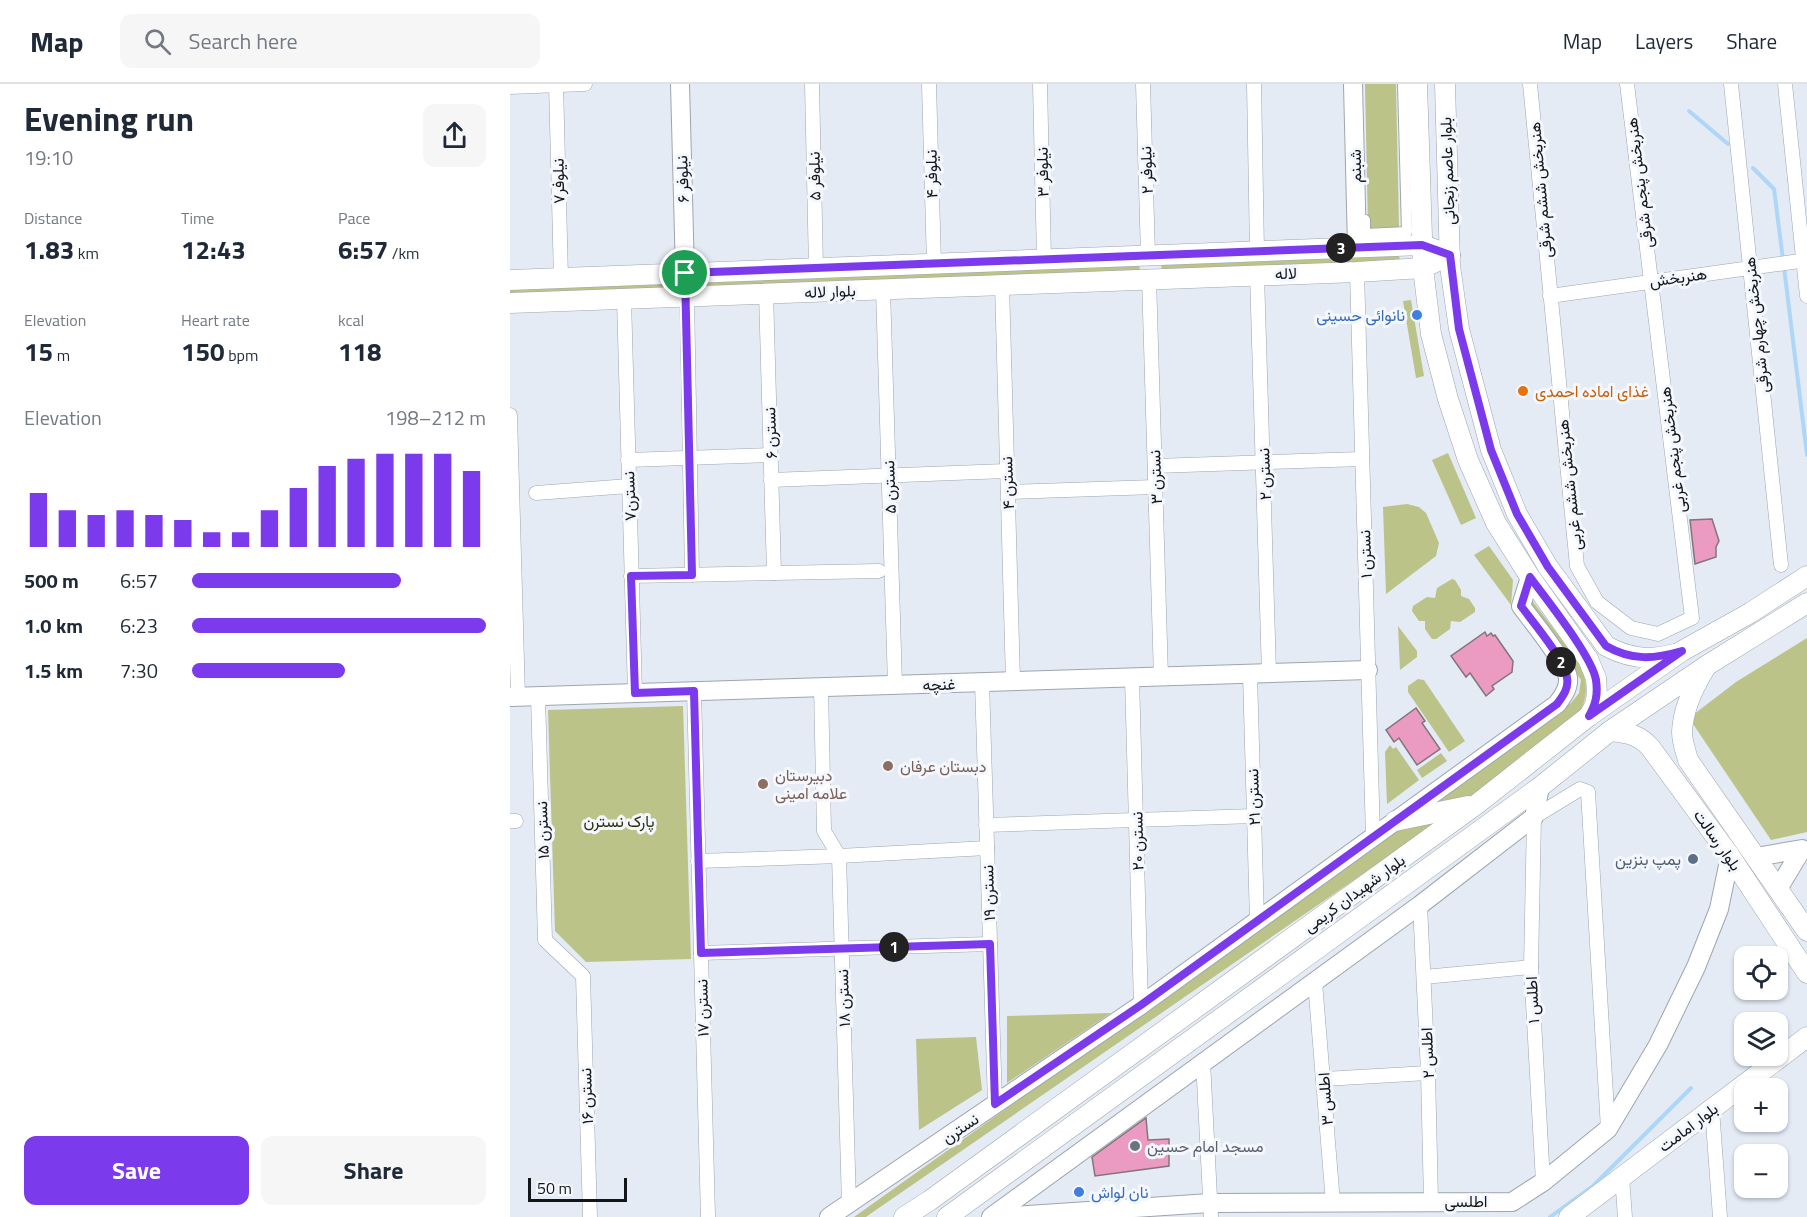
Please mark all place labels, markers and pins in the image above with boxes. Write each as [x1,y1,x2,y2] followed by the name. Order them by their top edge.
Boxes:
[1326,233,1356,263] pin: 3
[659,247,710,298] pin
[1316,303,1405,327] place label: نانوائی حسینی
[1410,308,1424,322] marker: نانوائی حسینی
[1535,379,1649,403] place label: غذای اماده احمدی
[1516,384,1530,398] marker: غذای اماده احمدی
[1546,647,1576,677] pin: 2
[900,754,986,778] place label: دبستان عرفان
[881,759,895,773] marker: دبستان عرفان
[775,763,847,805] place label: دبیرستان علامه امینی
[756,777,770,791] marker: دبیرستان علامه امینی
[1615,847,1681,871] place label: پمپ بنزین
[1686,852,1700,866] marker: پمپ بنزین
[879,932,909,962] pin: 1
[1147,1134,1264,1158] place label: مسجد امام حسین
[1128,1139,1142,1153] marker: مسجد امام حسین
[1091,1180,1148,1204] place label: نان لواش
[1072,1185,1086,1199] marker: نان لواش

